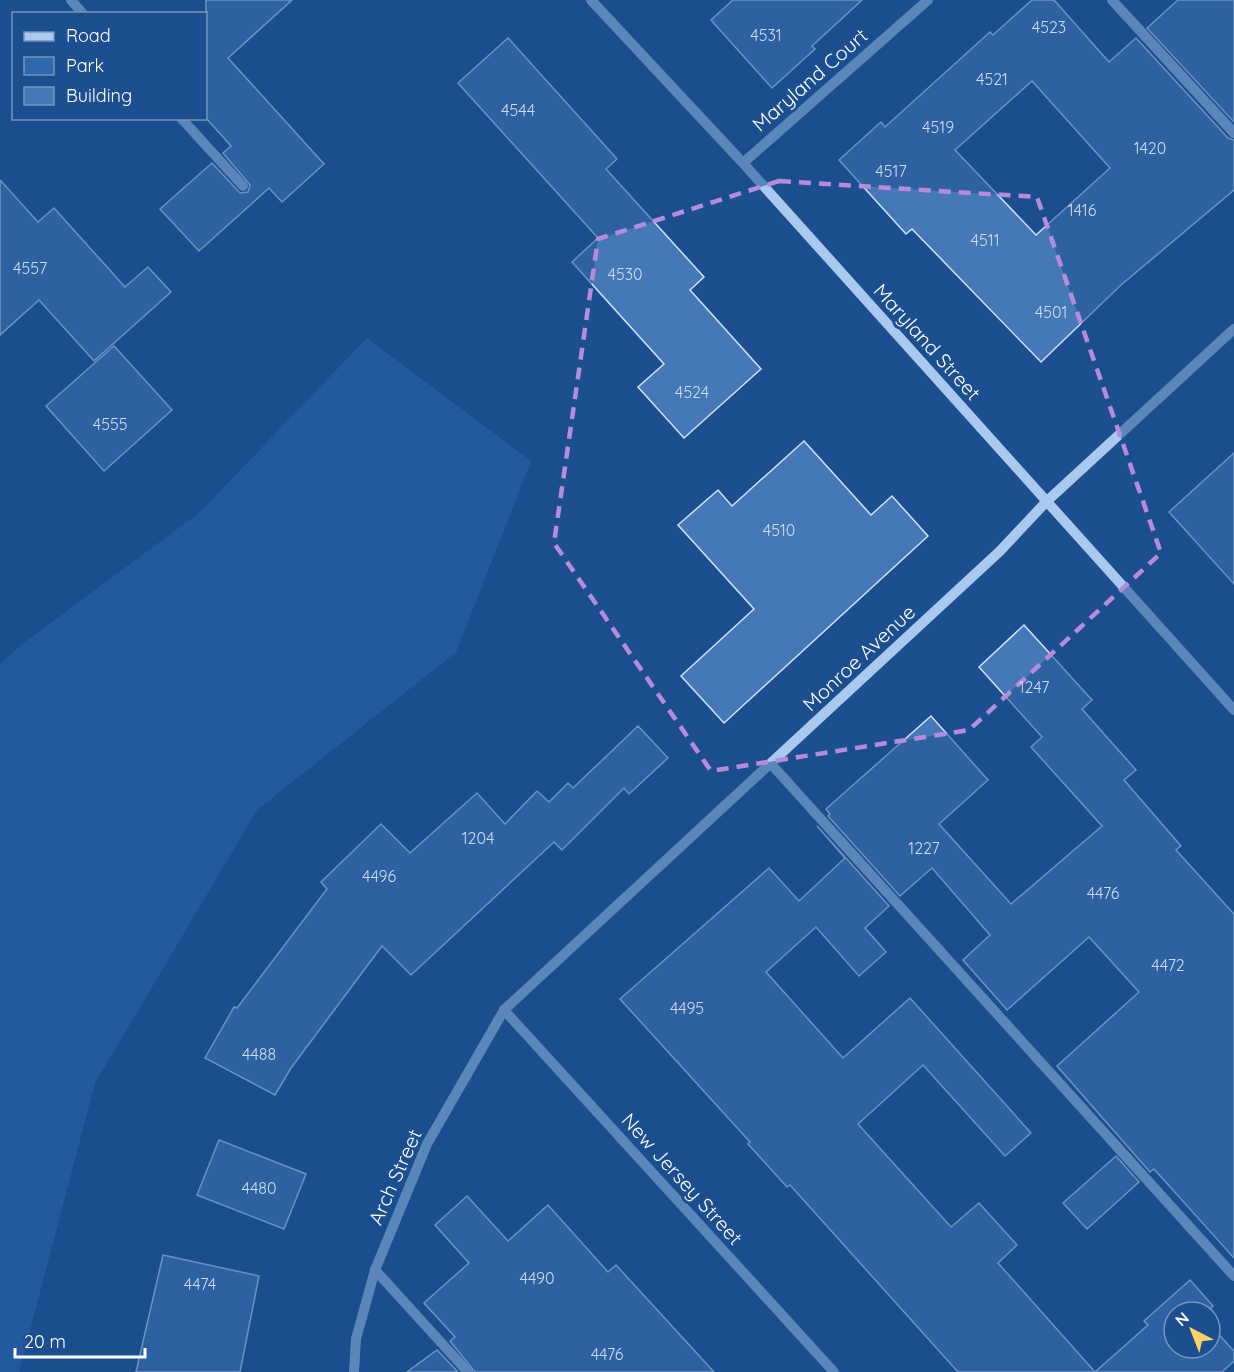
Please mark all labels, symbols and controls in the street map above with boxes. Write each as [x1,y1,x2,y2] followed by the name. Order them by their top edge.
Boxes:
[12,12,207,120] legend
[1032,17,1066,37] house number: 4523
[747,23,873,136] street label: Maryland Court
[66,24,111,47] text: Road
[750,25,782,45] house number: 4531
[66,54,104,77] text: Park
[976,69,1008,89] house number: 4521
[66,84,132,107] text: Building
[501,100,535,120] house number: 4544
[922,117,954,137] house number: 4519
[1134,138,1166,158] house number: 1420
[875,161,907,181] house number: 4517
[1068,200,1097,220] house number: 1416
[970,230,1000,250] house number: 4511
[13,258,47,278] house number: 4557
[607,264,643,284] house number: 4530
[868,278,986,405] street label: Maryland Street
[1035,302,1067,322] house number: 4501
[675,382,709,402] house number: 4524
[93,414,127,434] house number: 4555
[763,520,795,540] house number: 4510
[797,599,920,716] street label: Monroe Avenue
[1019,677,1049,697] house number: 1247
[462,828,494,848] house number: 1204
[908,838,940,858] house number: 1227
[362,866,396,886] house number: 4496
[1087,883,1120,903] house number: 4476
[1151,955,1185,975] house number: 4472
[670,998,704,1018] house number: 4495
[242,1044,276,1064] house number: 4488
[617,1108,748,1250] street label: New Jersey Street
[362,1125,427,1228] street label: Arch Street
[241,1178,277,1198] house number: 4480
[520,1268,555,1288] house number: 4490
[184,1274,216,1294] house number: 4474
[1162,1300,1222,1360] north arrow
[1171,1307,1193,1330] text: N
[15,1321,146,1359] scale bar
[24,1330,66,1353] text: 20 m
[591,1344,624,1364] house number: 4476

